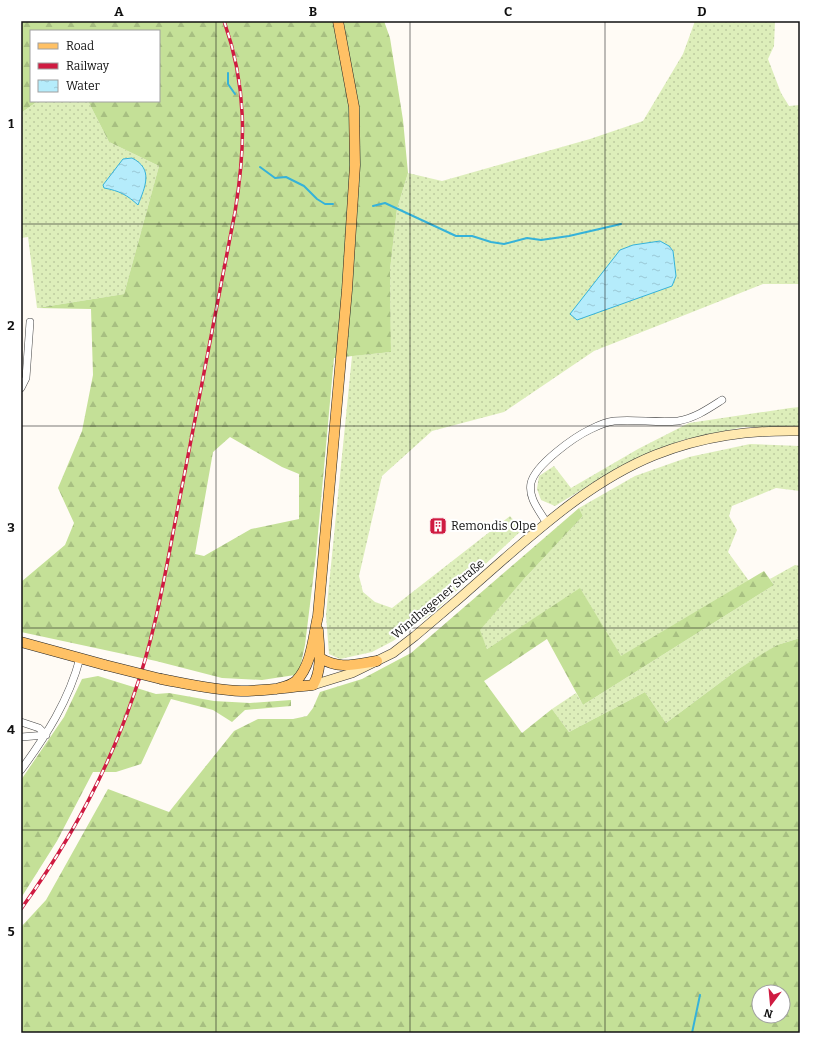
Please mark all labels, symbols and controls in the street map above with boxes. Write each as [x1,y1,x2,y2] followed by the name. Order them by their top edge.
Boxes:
[114,4,124,19] text: A
[309,4,317,19] text: B
[504,4,512,19] text: C
[697,4,707,19] text: D
[30,30,160,102] legend
[66,39,94,53] text: Road
[66,59,110,73] text: Railway
[66,79,101,93] text: Water
[8,116,14,131] text: 1
[7,318,15,333] text: 2
[428,516,448,536] building icon: Remondis Olpe
[451,519,536,533] place label: Remondis Olpe
[7,520,15,535] text: 3
[389,556,487,642] street label: Windhagener Straße
[7,722,15,737] text: 4
[7,924,15,939] text: 5
[751,984,791,1024] north arrow
[762,1006,774,1021] text: N

